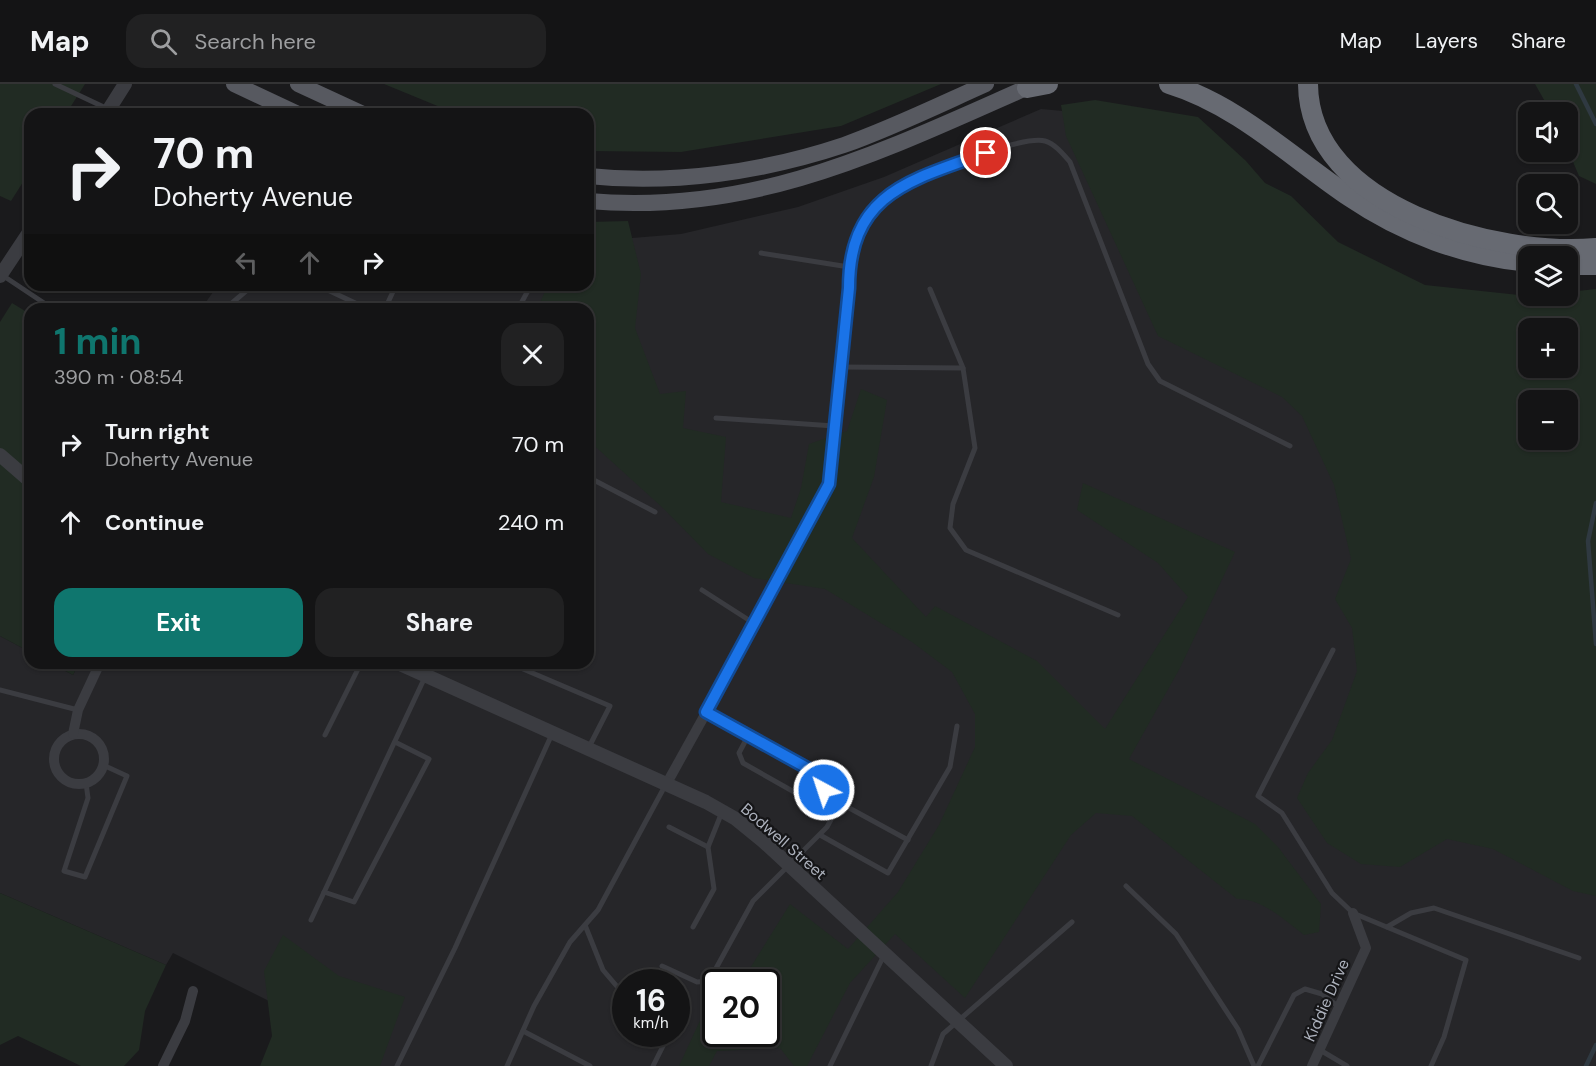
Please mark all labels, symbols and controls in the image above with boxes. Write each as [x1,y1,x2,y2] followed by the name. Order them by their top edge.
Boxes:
[126,14,546,68] search box
[30,23,90,60] text: Map
[147,25,180,58] icon: search
[195,27,316,56] text: Search here
[1340,27,1382,55] text: Map
[1415,27,1478,55] text: Layers
[1511,27,1566,55] text: Share
[1518,102,1578,450] map controls
[1518,102,1578,162] button: sound
[153,126,254,181] text: 70 m
[960,127,1011,178] pin
[54,132,132,210] icon: right
[969,136,1002,169] icon: arrive
[1518,174,1578,234] button: search
[153,179,353,214] text: Doherty Avenue
[230,246,263,279] icon: left
[293,246,326,279] icon: ahead
[356,246,389,279] icon: right
[1518,246,1578,306] button: layers
[54,318,142,365] text: 1 min
[1518,318,1578,378] button: +
[501,323,564,386] button: close
[54,364,183,390] text: 390 m · 08:54
[1518,390,1578,450] button: −
[105,417,210,446] text: Turn right
[54,428,87,461] icon: right
[512,430,564,459] text: 70 m
[105,446,253,472] text: Doherty Avenue
[54,506,87,539] icon: ahead
[105,508,204,537] text: Continue
[498,508,564,537] text: 240 m
[54,588,303,657] button: Exit
[315,588,564,657] button: Share
[792,758,856,822] position arrow
[736,798,831,884] street label: Bodwell Street
[1299,956,1354,1045] street label: Kiddie Drive
[702,969,780,1047] speed limit sign: 20
[636,981,666,1020] text: 16
[633,1013,669,1033] text: km/h

